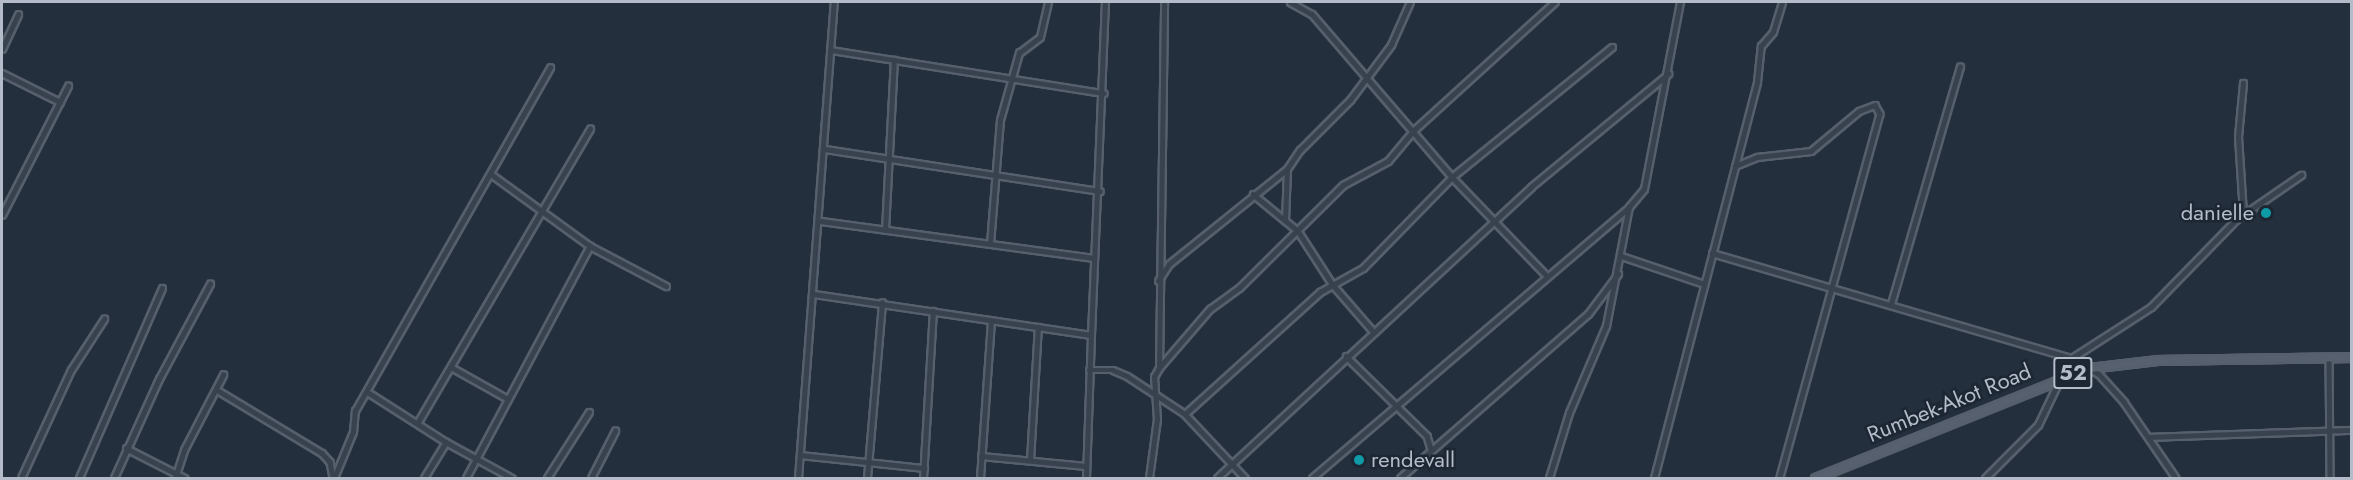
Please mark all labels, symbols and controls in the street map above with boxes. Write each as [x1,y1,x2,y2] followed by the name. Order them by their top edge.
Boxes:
[2181,200,2254,226] place label: danielle
[2259,206,2273,220] marker: danielle
[2052,355,2094,391] road number: 52
[1863,358,2035,448] street label: Rumbek-Akot Road
[1371,447,1455,473] place label: rendevall
[1352,453,1366,467] marker: rendevall

